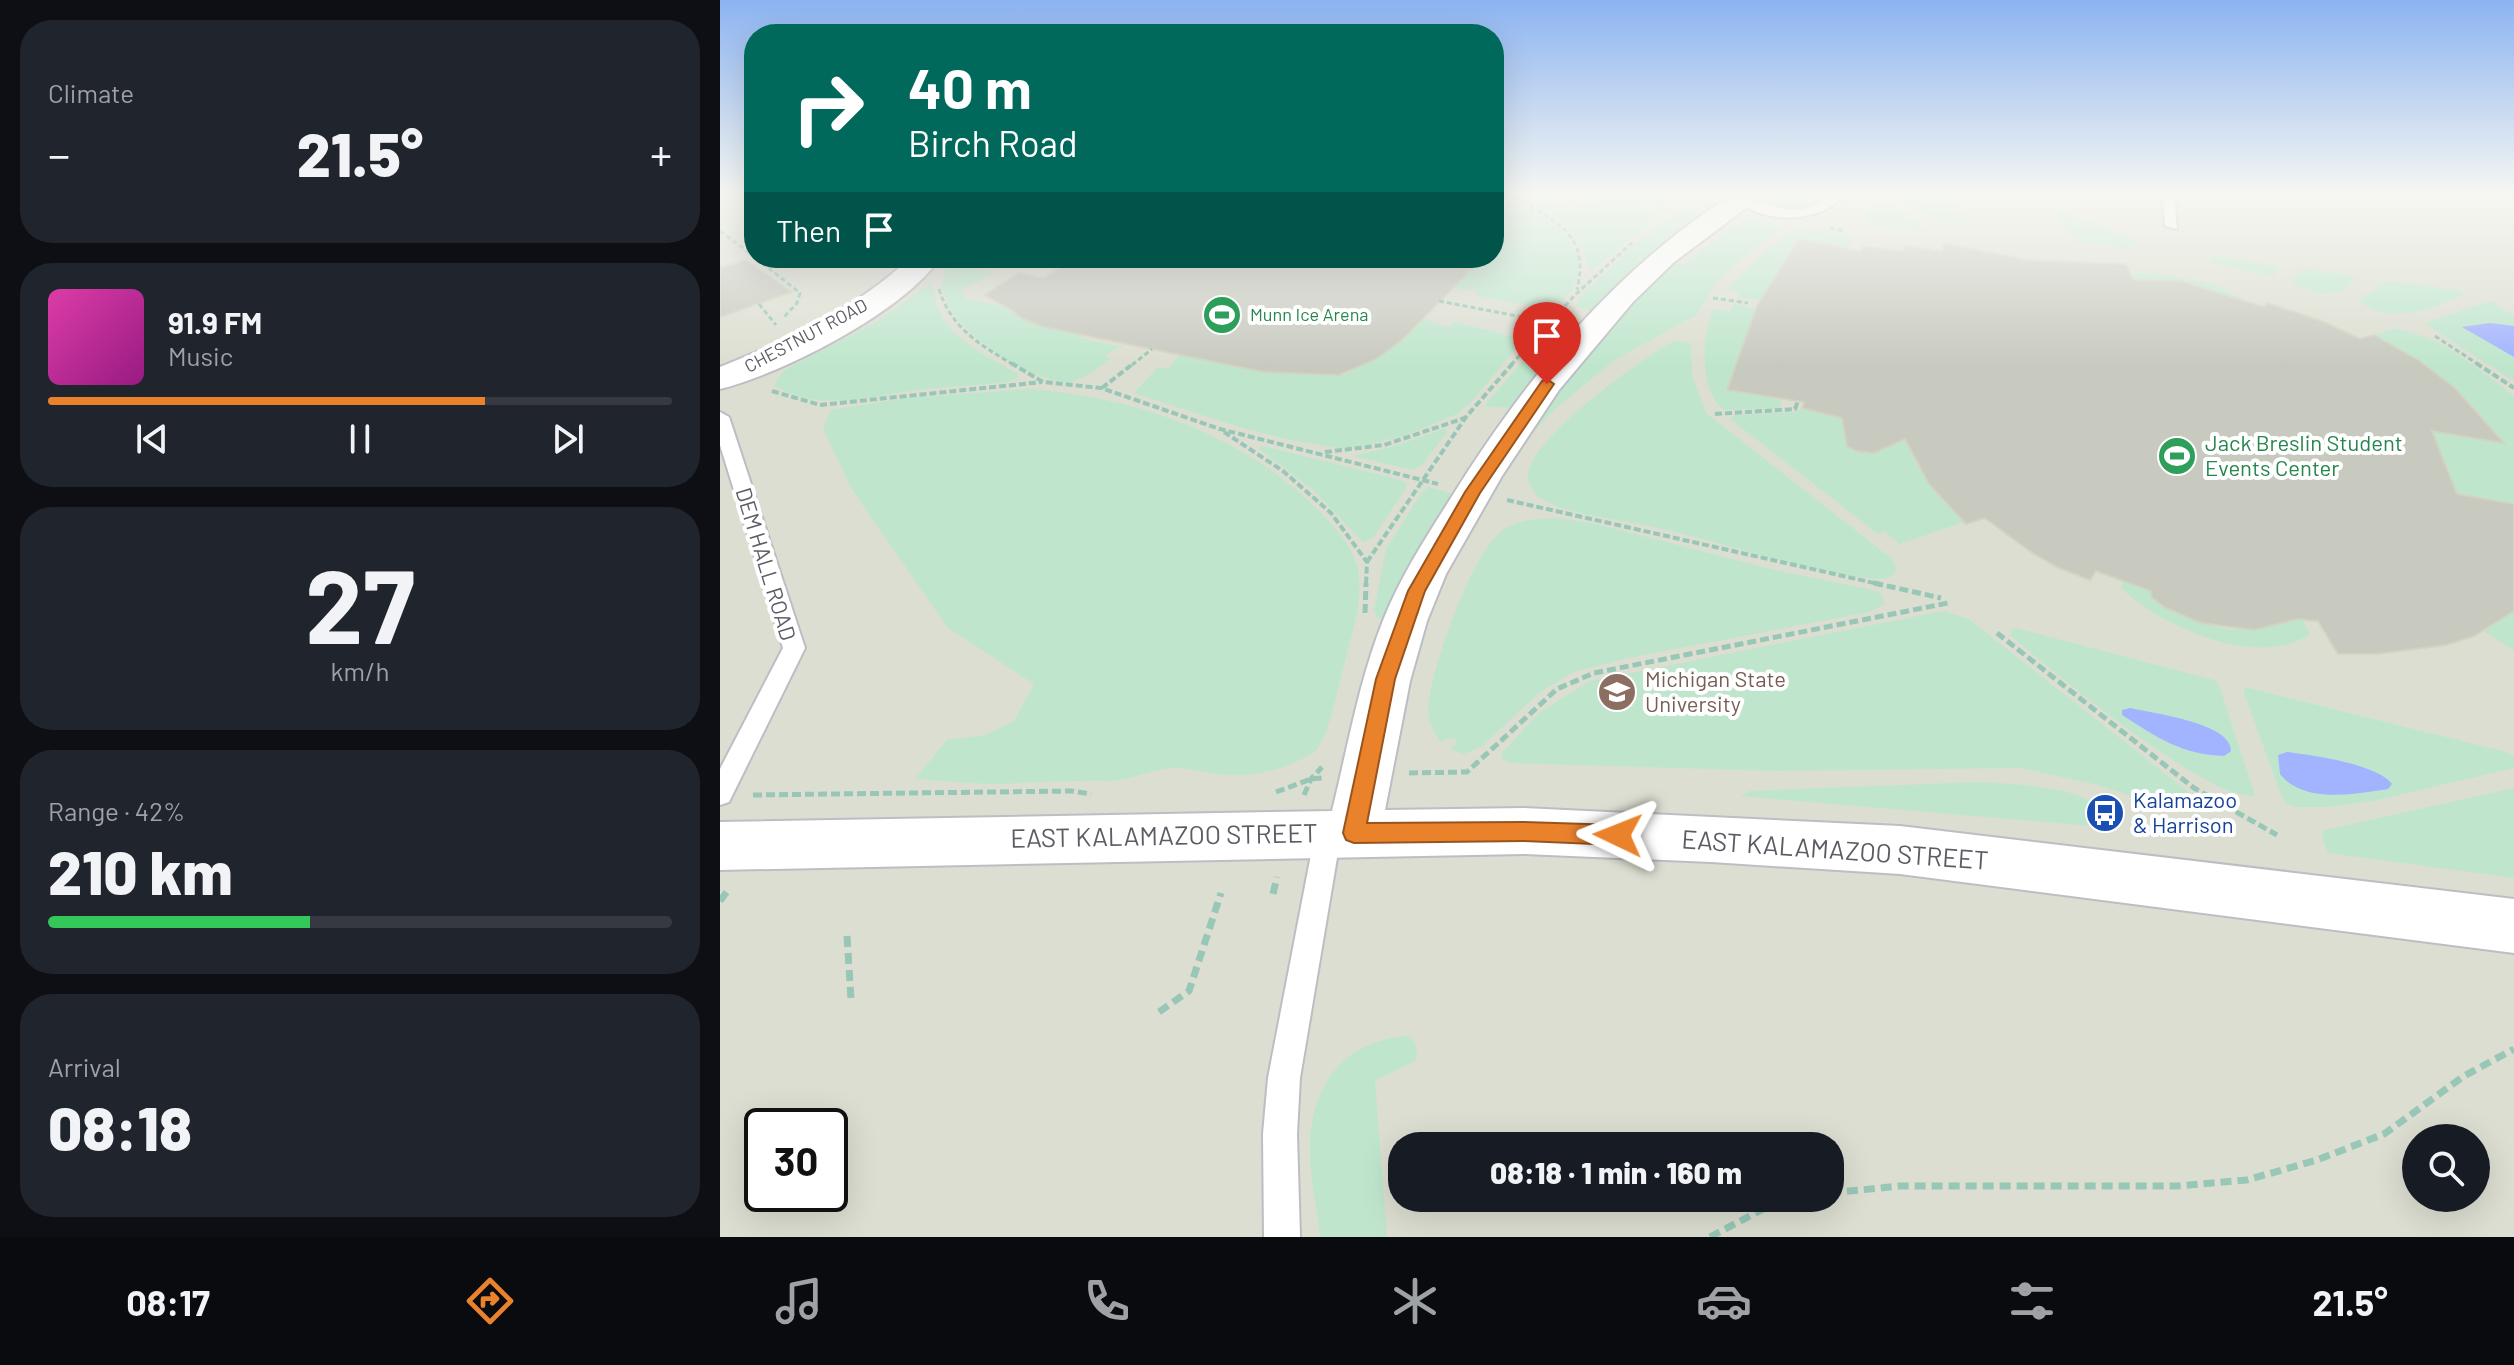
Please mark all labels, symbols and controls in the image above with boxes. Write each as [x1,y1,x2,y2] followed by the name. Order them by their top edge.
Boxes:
[908,53,1032,120] text: 40 m
[776,56,880,160] icon: right
[48,77,134,108] text: Climate
[297,117,423,189] text: 21.5°
[908,121,1078,164] text: Birch Road
[48,127,70,180] text: −
[650,127,672,180] text: +
[857,208,901,252] icon: arrive
[776,212,841,248] text: Then
[740,294,871,377] street label: CHESTNUT ROAD
[1201,294,1243,336] sports icon: Munn Ice Arena
[1513,302,1581,384] pin
[1250,303,1369,325] place label: Munn Ice Arena
[168,304,262,340] text: 91.9 FM
[1525,314,1569,358] icon: arrive
[168,340,233,371] text: Music
[130,417,174,461] icon: previous
[338,417,382,461] icon: pause
[546,417,590,461] icon: next
[2205,429,2403,480] place label: Jack Breslin Student Events Center
[2156,435,2198,477] sports icon: Jack Breslin Student Events Center
[731,484,803,643] street label: DEM HALL ROAD
[305,540,415,665] text: 27
[331,655,389,686] text: km/h
[1645,665,1786,716] place label: Michigan State University
[1596,671,1638,713] school or university icon: Michigan State University
[2133,786,2237,837] place label: Kalamazoo & Harrison
[2084,792,2126,834] bus stop icon: Kalamazoo & Harrison
[1576,793,1660,877] position arrow
[48,795,185,826] text: Range · 42%
[1010,816,1318,853] street label: EAST KALAMAZOO STREET
[1681,822,1990,875] street label: EAST KALAMAZOO STREET
[48,835,233,907] text: 210 km
[48,1051,121,1082] text: Arrival
[48,1091,192,1163] text: 08:18
[744,1108,848,1212] speed limit sign: 30
[2402,1124,2490,1212] map controls
[2402,1124,2490,1212] button: search
[1490,1154,1742,1190] text: 08:18 · 1 min · 160 m
[462,1273,518,1329] icon: directions
[771,1273,827,1329] icon: music
[1079,1273,1135,1329] icon: phone
[1387,1273,1443,1329] icon: climate
[1696,1273,1752,1329] icon: car
[2004,1273,2060,1329] icon: filters
[126,1280,210,1323] text: 08:17
[2312,1280,2388,1323] text: 21.5°

